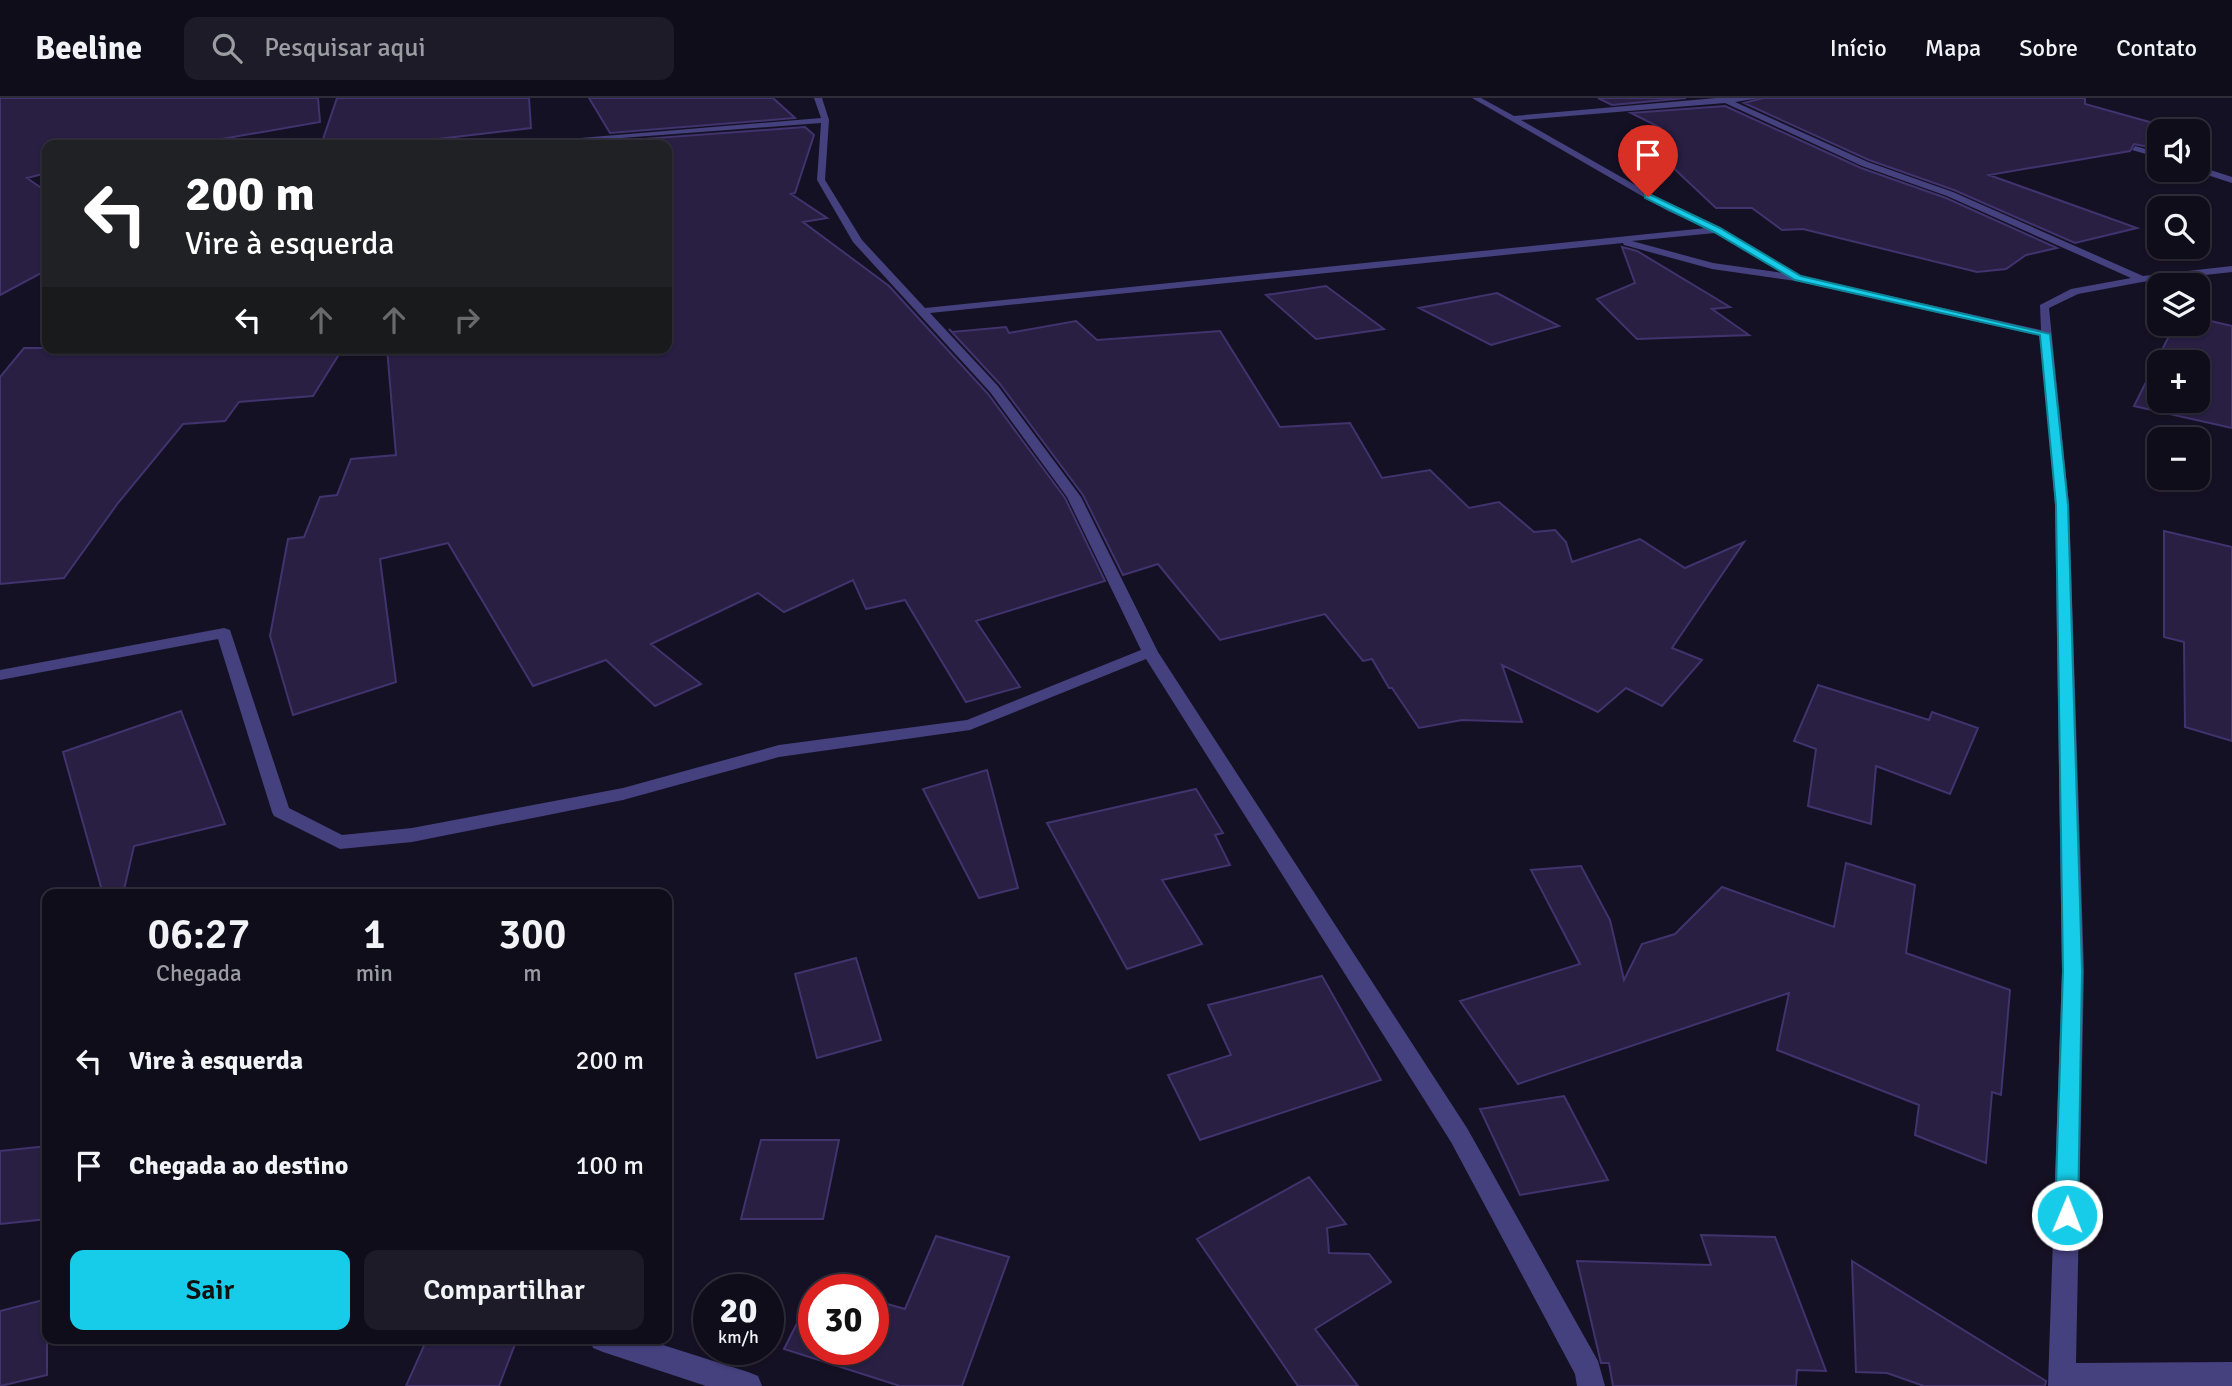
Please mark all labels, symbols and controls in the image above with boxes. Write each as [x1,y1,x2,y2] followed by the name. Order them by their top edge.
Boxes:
[184,17,674,80] search box
[35,28,142,69] text: Beeline
[208,29,246,67] icon: search
[264,32,425,64] text: Pesquisar aqui
[1830,33,1887,63] text: Início
[1925,33,1981,63] text: Mapa
[2019,33,2078,63] text: Sobre
[2116,33,2197,63] text: Contato
[2147,119,2210,490] map controls
[2147,119,2210,182] button: sound
[1618,125,1678,197] pin
[1629,136,1667,174] icon: arrive
[185,164,315,224] text: 200 m
[70,168,161,259] icon: left
[2147,196,2210,259] button: search
[185,224,395,263] text: Vire à esquerda
[2147,273,2210,336] button: layers
[229,301,267,339] icon: left
[302,301,340,339] icon: ahead
[375,301,413,339] icon: ahead
[448,301,486,339] icon: right
[2147,350,2210,413] button: +
[2147,427,2210,490] button: −
[148,909,250,960] text: 06:27
[363,909,386,960] text: 1
[498,909,566,960] text: 300
[156,959,242,988] text: Chegada
[356,959,393,988] text: min
[523,959,542,988] text: m
[70,1042,108,1080] icon: left
[129,1045,303,1077] text: Vire à esquerda
[575,1045,644,1077] text: 200 m
[70,1147,108,1185] icon: arrive
[129,1150,348,1182] text: Chegada ao destino
[575,1150,644,1182] text: 100 m
[2030,1178,2104,1252] position arrow
[70,1250,350,1330] button: Sair
[364,1250,644,1330] button: Compartilhar
[798,1274,889,1365] speed limit sign: 30
[720,1289,757,1332] text: 20
[718,1326,759,1348] text: km/h

